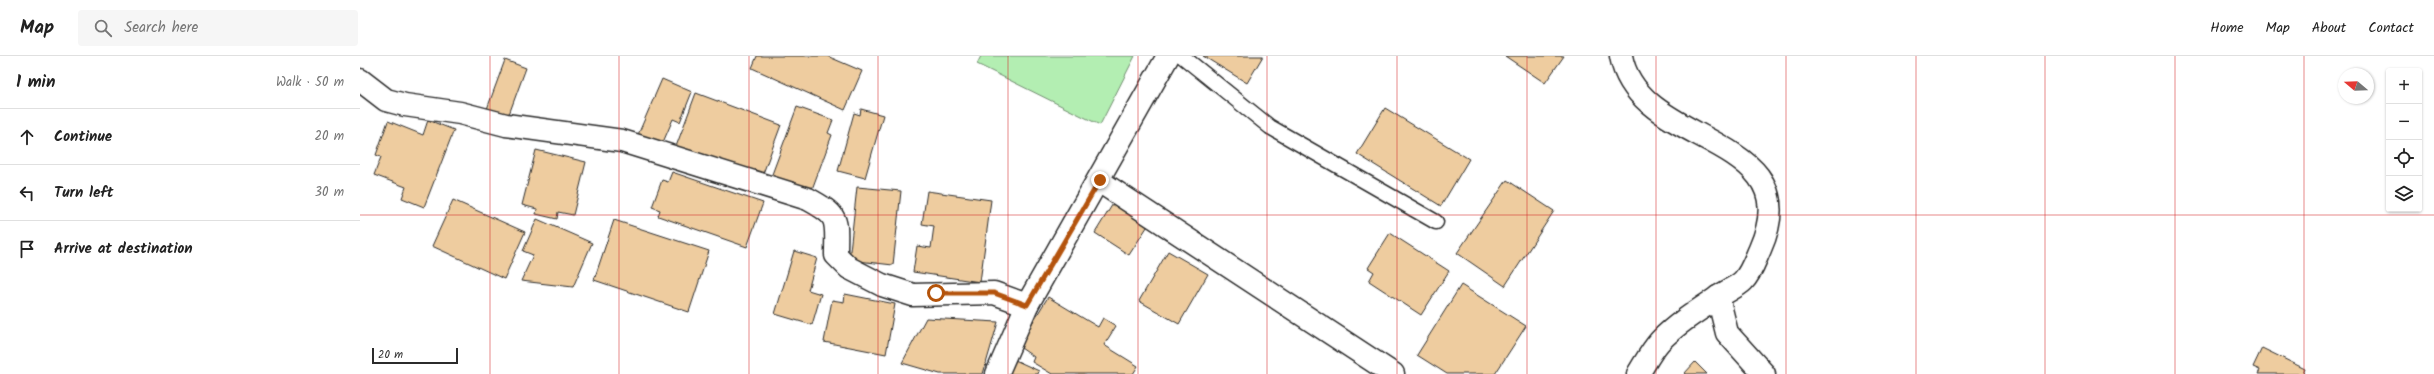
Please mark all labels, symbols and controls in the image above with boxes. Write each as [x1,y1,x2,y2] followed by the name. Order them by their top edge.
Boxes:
[78,10,358,46] search box
[20,13,54,43] text: Map
[124,16,198,40] text: Search here
[92,17,114,39] icon: search
[2210,17,2244,39] text: Home
[2266,17,2290,39] text: Map
[2312,17,2346,39] text: About
[2368,17,2414,39] text: Contact
[2338,68,2374,104] north arrow
[2386,68,2422,212] map controls
[2386,68,2422,104] button: +
[16,69,55,96] text: 1 min
[276,72,344,93] text: Walk · 50 m
[2386,104,2422,140] button: −
[54,125,112,149] text: Continue
[16,126,38,148] icon: ahead
[314,126,344,147] text: 20 m
[2386,140,2422,176] button: locate
[1091,171,1109,189] route end
[2386,176,2422,212] button: layers
[54,181,114,205] text: Turn left
[16,182,38,204] icon: left
[315,182,344,203] text: 30 m
[54,237,193,261] text: Arrive at destination
[16,238,38,260] icon: arrive
[927,284,945,302] route start
[372,346,458,365] scale bar
[378,346,403,364] text: 20 m

